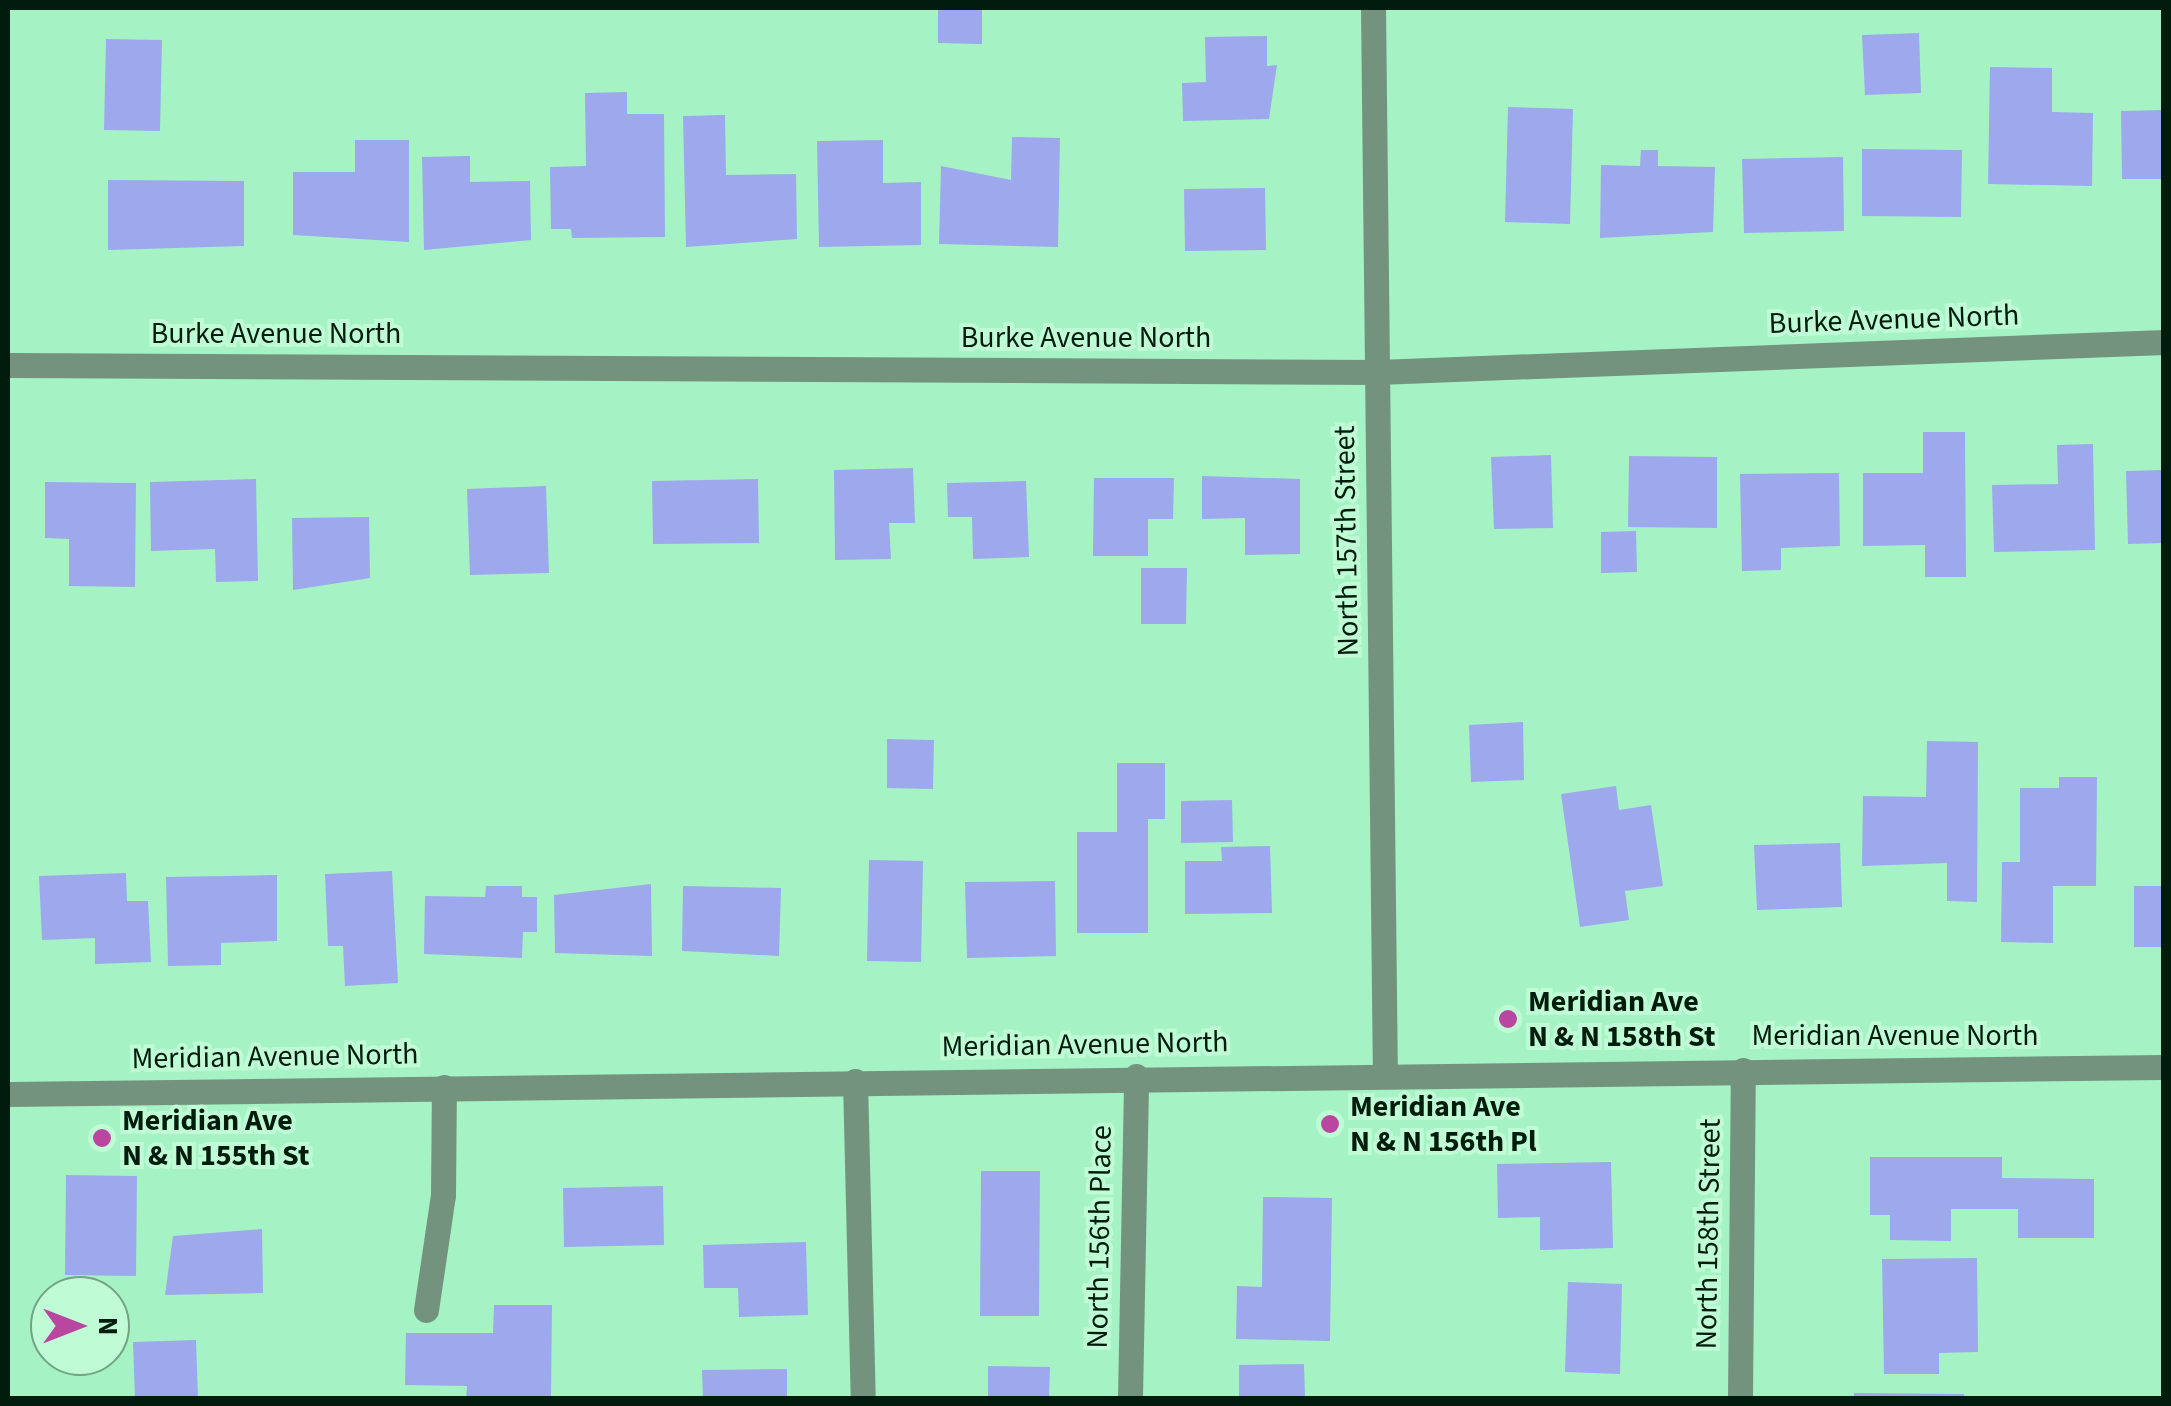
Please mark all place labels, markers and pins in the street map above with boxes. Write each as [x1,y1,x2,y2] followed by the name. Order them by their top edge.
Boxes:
[1528,984,1715,1054] place label: Meridian Ave N & N 158th St
[1497,1008,1519,1030] marker: Meridian Ave N & N 158th St
[1350,1089,1537,1160] place label: Meridian Ave N & N 156th Pl
[122,1103,309,1174] place label: Meridian Ave N & N 155th St
[1319,1113,1341,1135] marker: Meridian Ave N & N 156th Pl
[91,1127,113,1149] marker: Meridian Ave N & N 155th St

